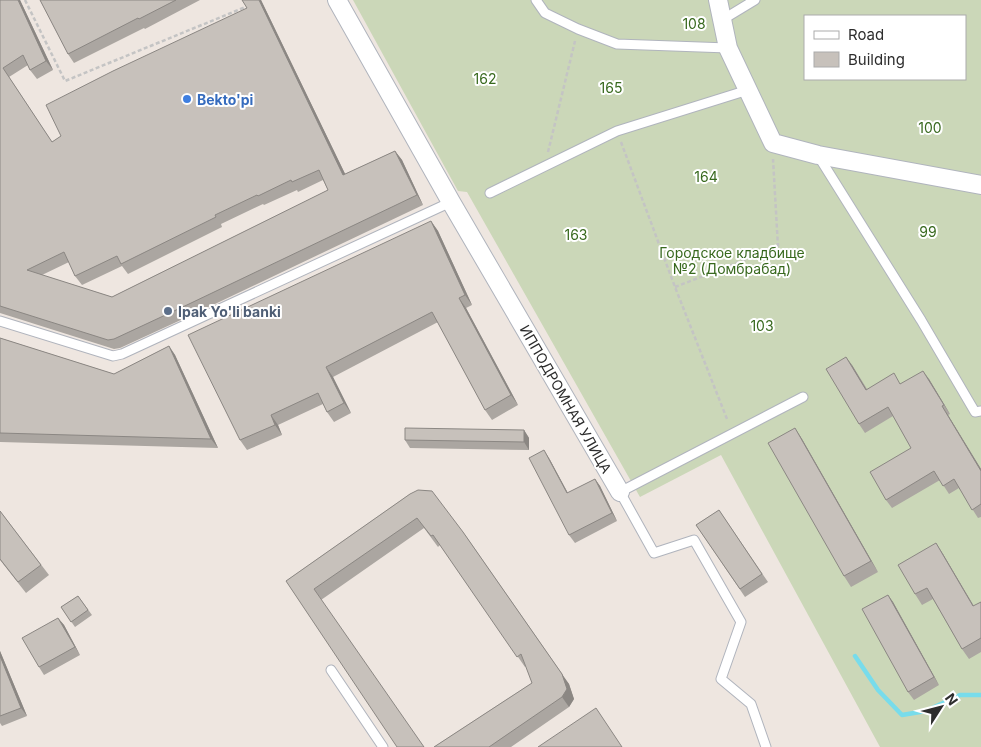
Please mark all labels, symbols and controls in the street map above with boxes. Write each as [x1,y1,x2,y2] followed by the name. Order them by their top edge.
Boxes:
[682,15,706,32] park label: 108
[804,15,966,80] legend
[848,25,884,44] text: Road
[848,50,905,69] text: Building
[474,70,496,87] park label: 162
[600,79,622,96] park label: 165
[197,91,254,108] place label: Bekto'pi
[181,93,193,105] marker: Bekto'pi
[918,119,942,136] park label: 100
[694,168,718,185] park label: 164
[919,223,937,240] park label: 99
[564,226,588,243] park label: 163
[659,244,805,277] park label: Городское кладбище №2 (Домбрабад)
[178,303,281,320] place label: Ipak Yo'li banki
[162,305,174,317] marker: Ipak Yo'li banki
[750,317,774,334] park label: 103
[517,322,616,476] street label: ИППОДРОМНАЯ УЛИЦА
[916,682,966,732] north arrow
[942,690,962,708] text: N

